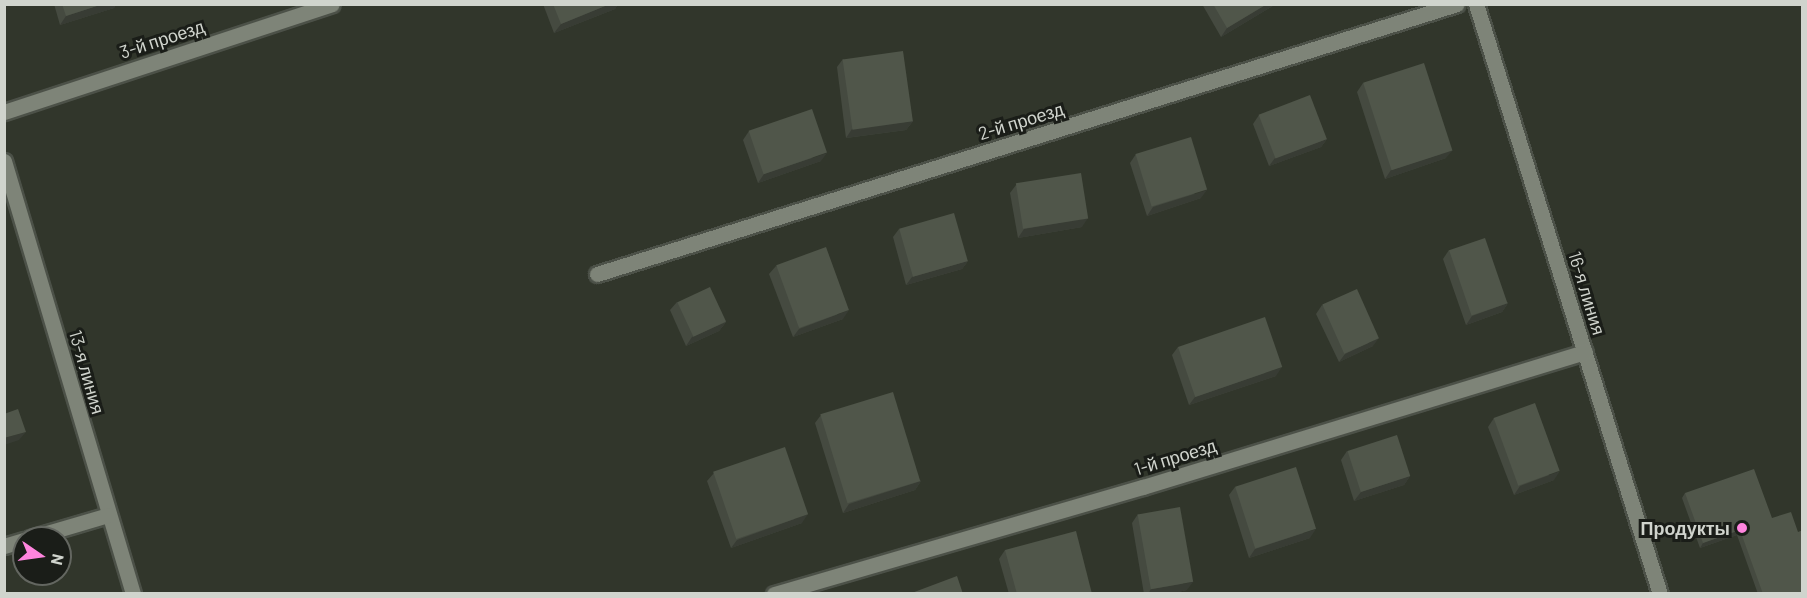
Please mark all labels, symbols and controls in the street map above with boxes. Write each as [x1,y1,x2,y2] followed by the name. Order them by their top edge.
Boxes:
[117,15,207,63] street label: 3-й проезд
[976,98,1066,144] street label: 2-й проезд
[1564,249,1610,337] street label: 16-я линия
[65,328,109,416] street label: 13-я линия
[1131,434,1219,480] street label: 1-й проезд
[1640,517,1730,539] place label: Продукты
[1735,521,1749,535] marker: Продукты
[12,526,72,586] north arrow
[48,552,69,567] text: N

